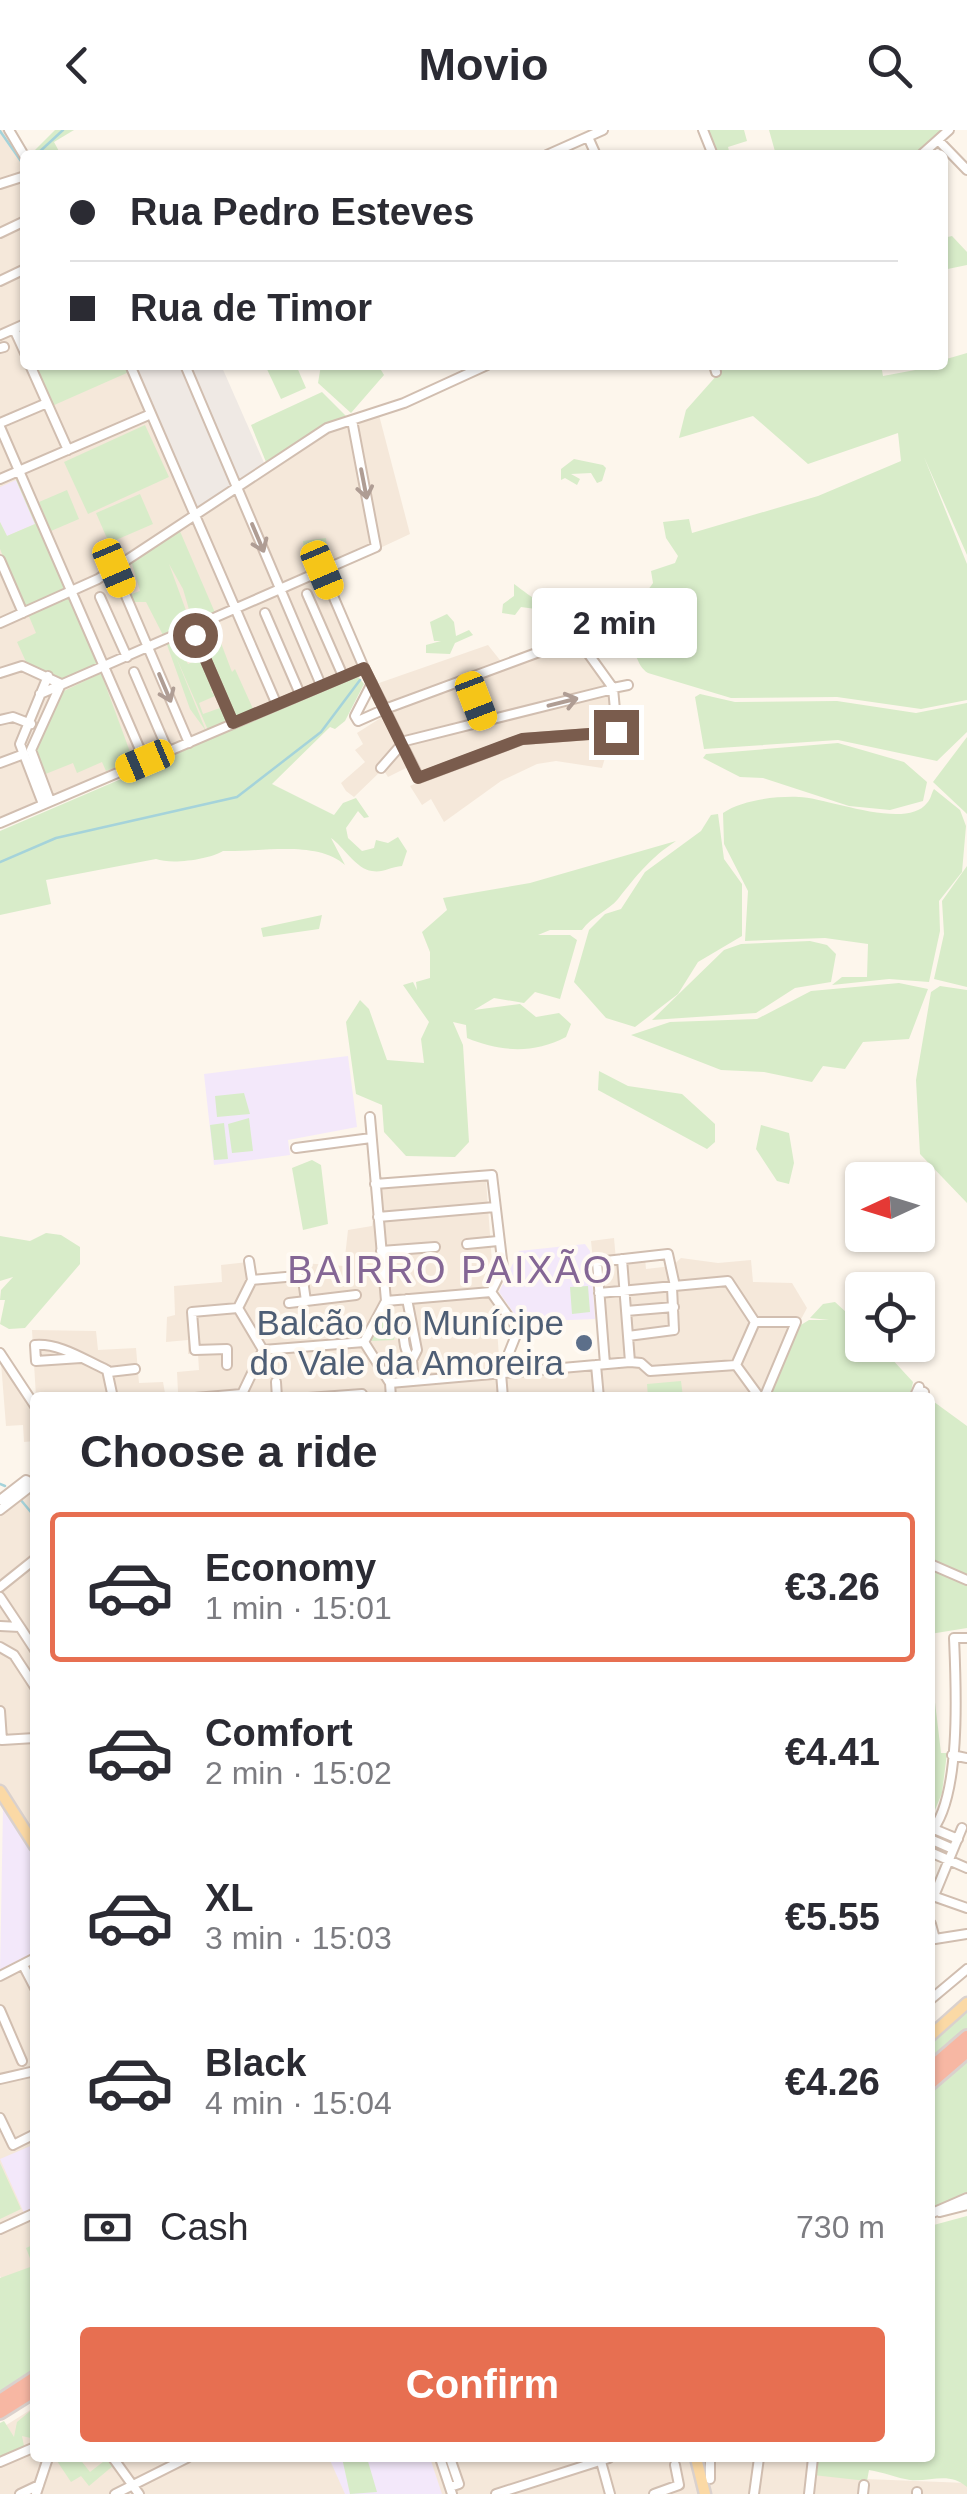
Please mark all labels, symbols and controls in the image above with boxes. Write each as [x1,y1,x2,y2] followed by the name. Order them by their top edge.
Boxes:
[50,38,105,93] icon: back
[862,38,917,93] icon: search
[419,39,549,90] text: Movio
[130,191,474,233] text: Rua Pedro Esteves
[130,287,372,329] text: Rua de Timor
[355,467,374,499] one-way arrow
[250,522,268,553] one-way arrow
[88,535,140,601] car
[296,537,348,603] car
[534,587,698,657] callout: 2 min
[573,605,656,641] text: 2 min
[173,613,218,658] route start
[451,668,501,734] car
[157,672,175,703] one-way arrow
[547,691,578,710] one-way arrow
[594,710,639,755] route end
[112,735,178,787] car
[845,1162,935,1252] north arrow
[845,1162,935,1362] map controls
[287,1249,615,1291] district label: BAIRRO PAIXÃO
[845,1272,935,1362] button: locate
[249,1303,565,1382] place label: Balcão do Munícipe do Vale da Amoreira
[573,1332,595,1354] marker: Balcão do Munícipe do Vale da Amoreira
[80,1426,378,1477] text: Choose a ride
[85,1542,175,1632] icon: car
[205,1547,376,1589] text: Economy
[785,1566,880,1608] text: €3.26
[205,1590,392,1626] text: 1 min · 15:01
[85,1707,175,1797] icon: car
[205,1712,353,1754] text: Comfort
[785,1731,880,1773] text: €4.41
[205,1755,392,1791] text: 2 min · 15:02
[85,1872,175,1962] icon: car
[205,1877,254,1919] text: XL
[785,1896,880,1938] text: €5.55
[205,1920,392,1956] text: 3 min · 15:03
[85,2037,175,2127] icon: car
[205,2042,306,2084] text: Black
[785,2061,880,2103] text: €4.26
[205,2085,392,2121] text: 4 min · 15:04
[80,2200,135,2255] icon: cash
[160,2206,249,2248] text: Cash
[796,2209,885,2245] text: 730 m
[80,2327,885,2442] button: Confirm

